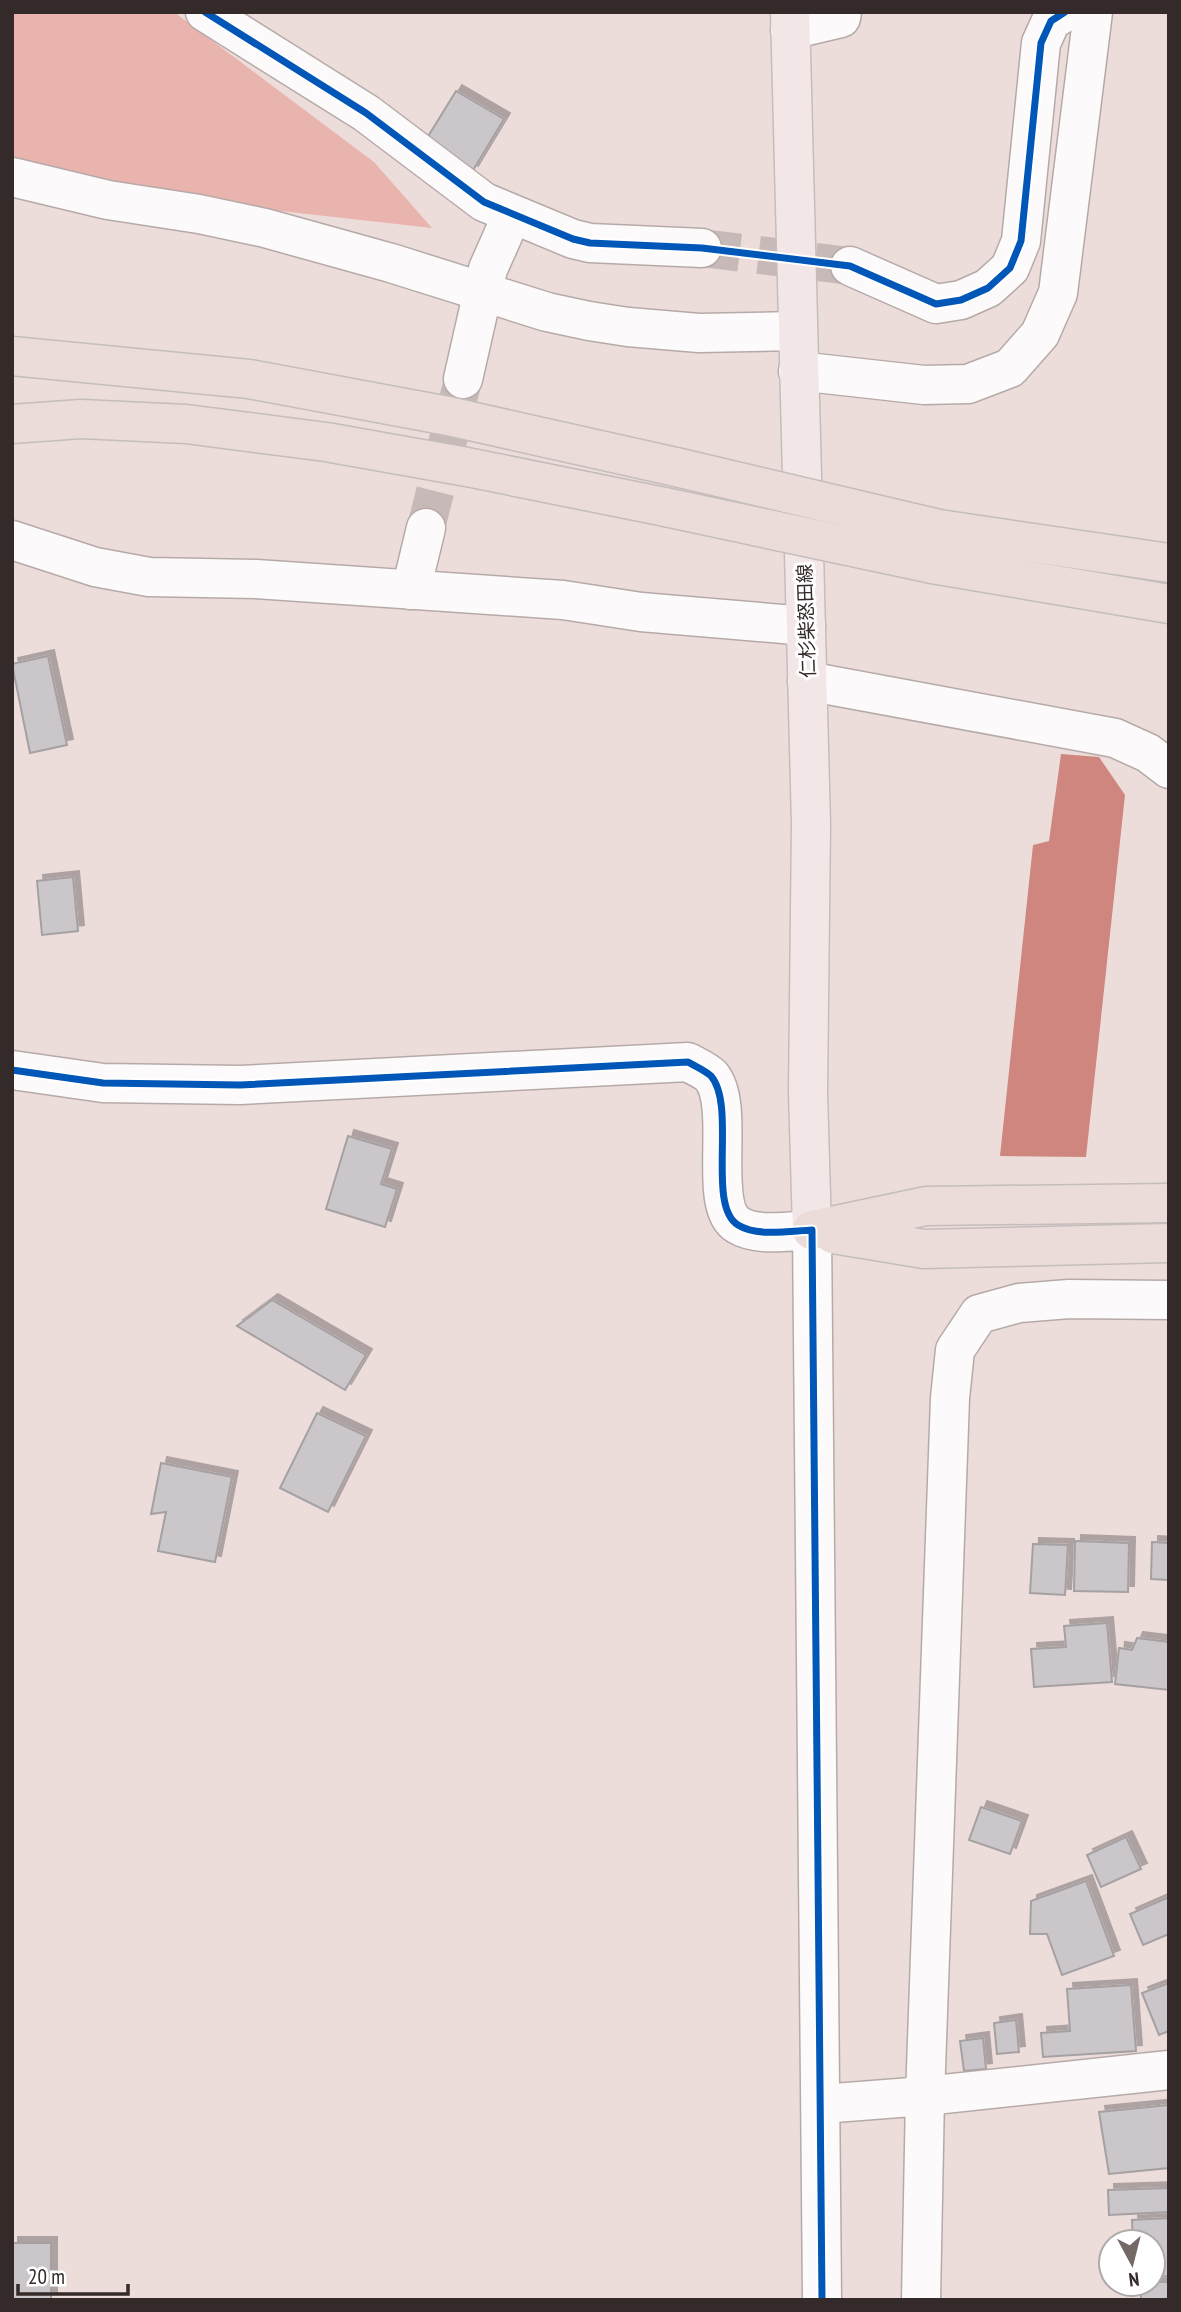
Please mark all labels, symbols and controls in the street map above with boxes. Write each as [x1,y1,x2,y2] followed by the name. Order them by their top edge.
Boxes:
[792,564,820,678] street label: 仁杉柴怒田線
[1097,2228,1167,2298] north arrow
[18,2252,128,2296] scale bar
[28,2263,65,2290] text: 20 m
[1128,2267,1141,2292] text: N

